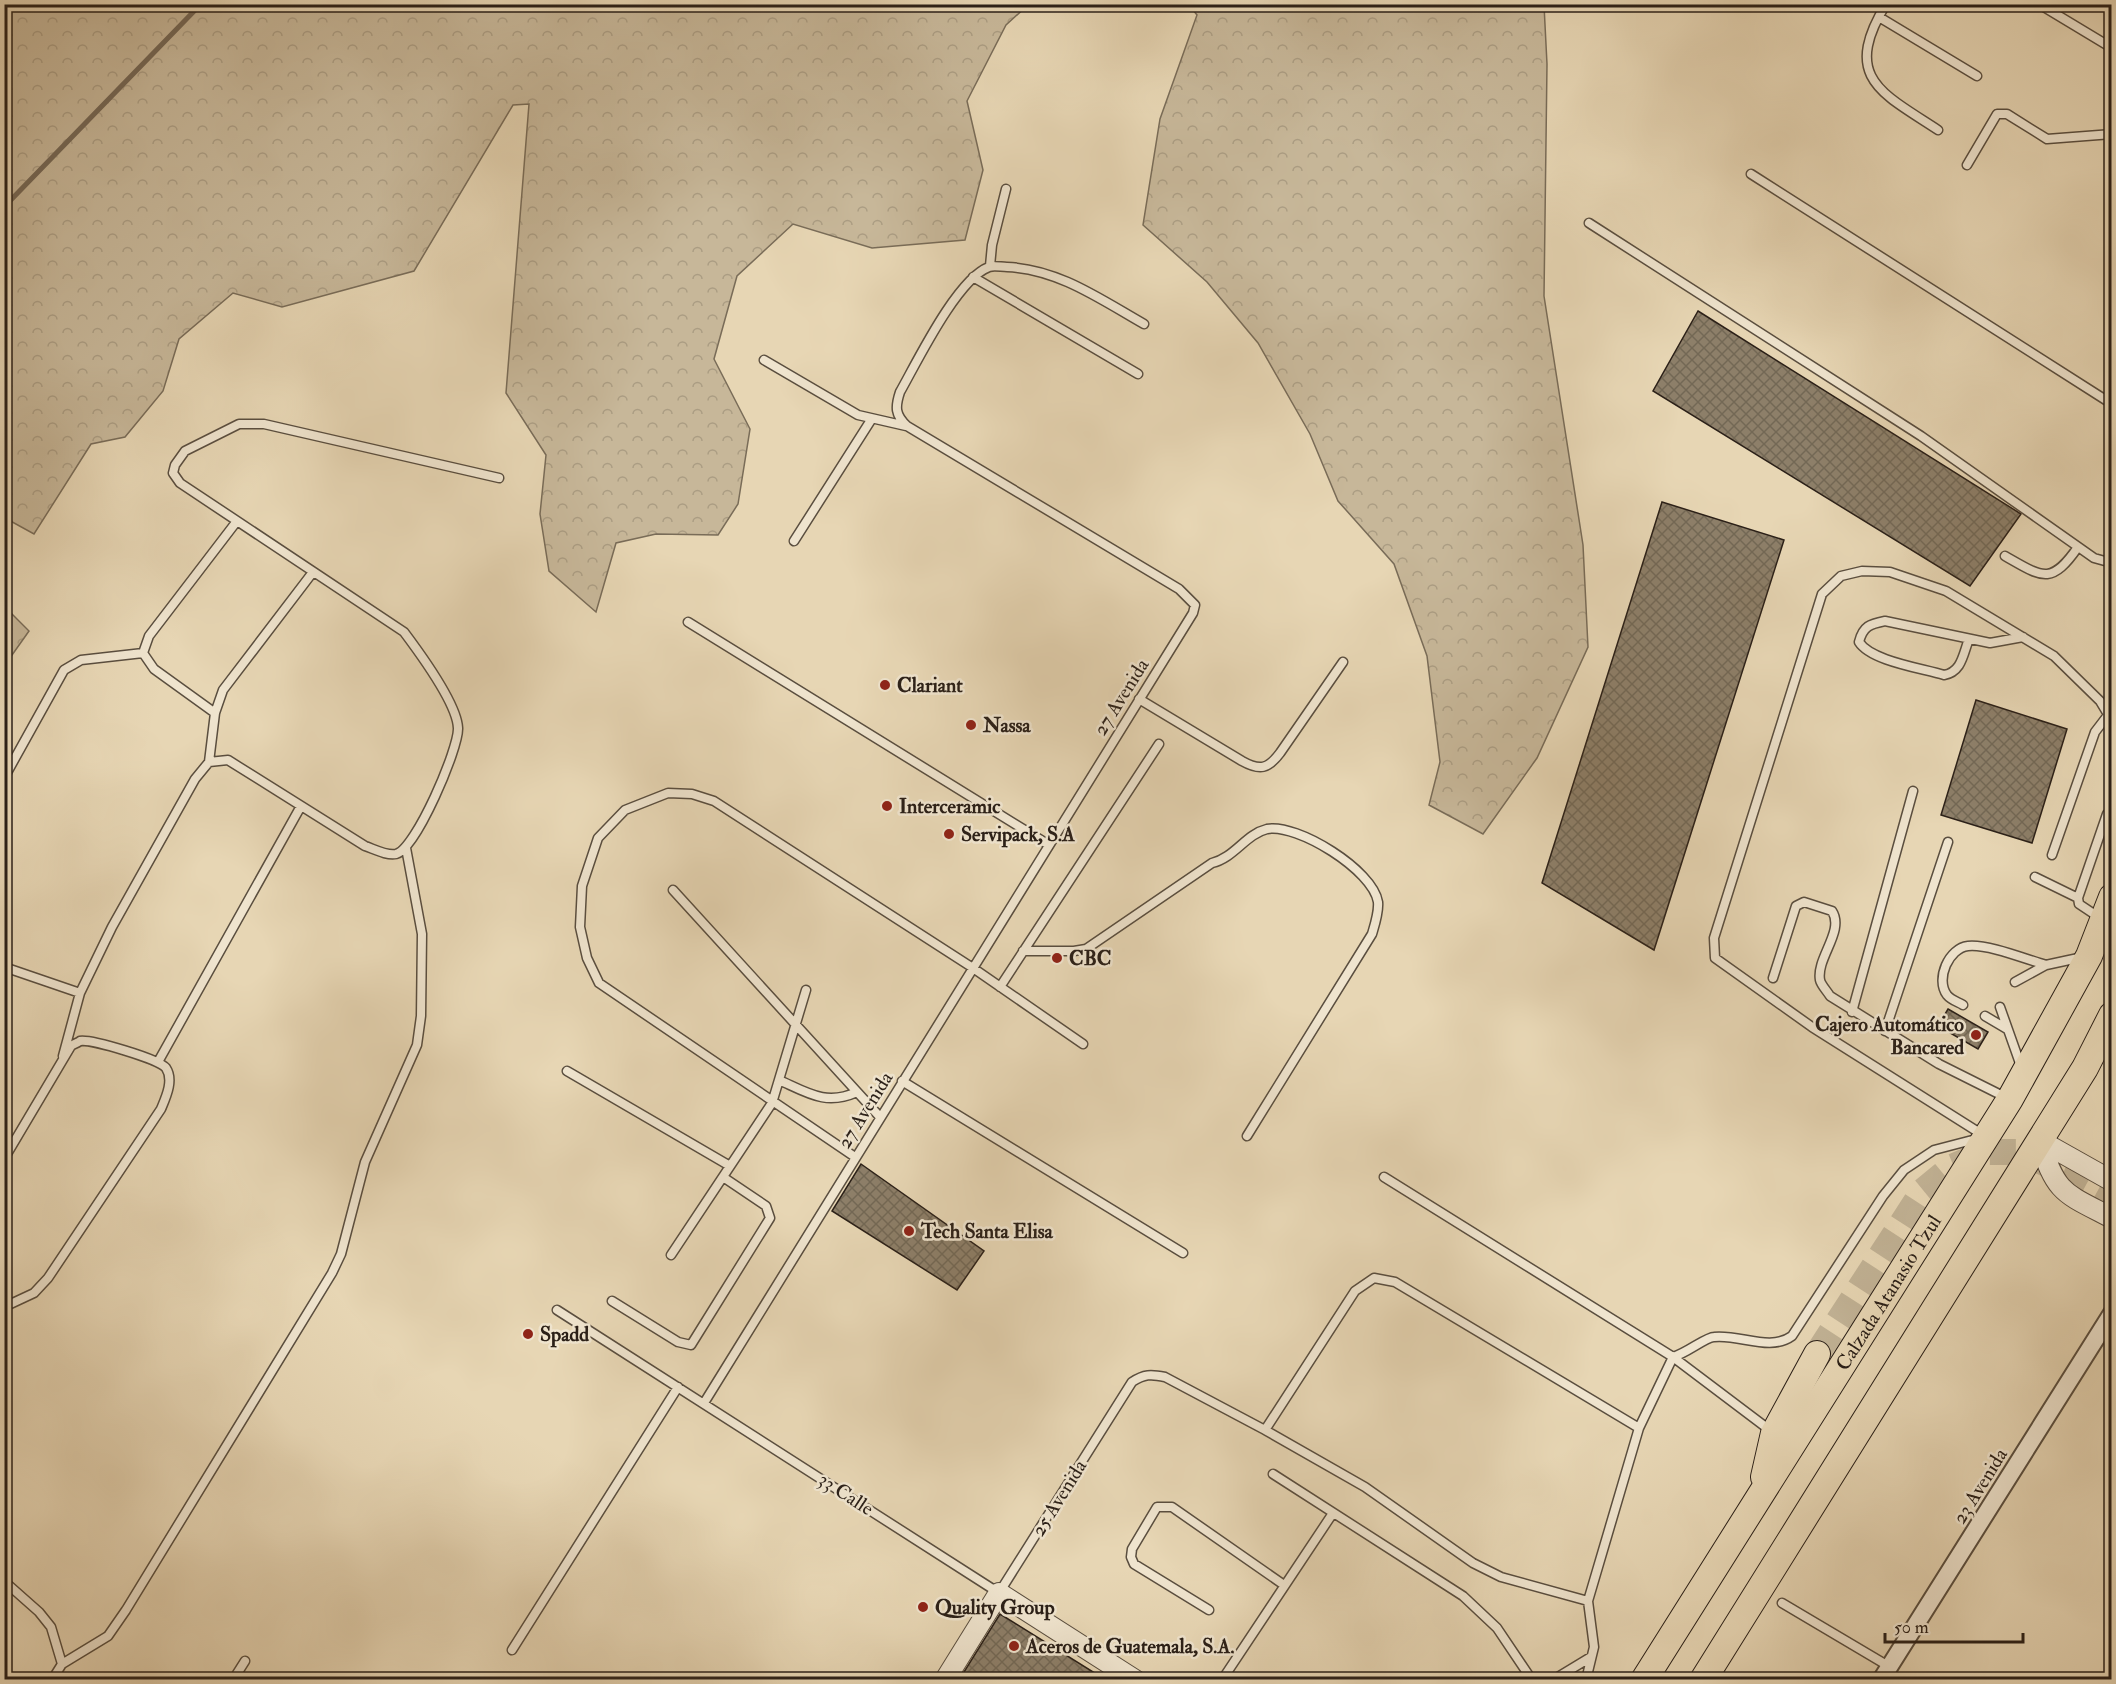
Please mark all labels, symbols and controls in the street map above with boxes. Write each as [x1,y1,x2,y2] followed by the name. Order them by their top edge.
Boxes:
[1088,653,1155,740] street label: 27 Avenida
[897,673,963,698] place label: Clariant
[878,678,892,692] marker: Clariant
[982,713,1031,738] place label: Nassa
[964,718,978,732] marker: Nassa
[899,794,1001,819] place label: Interceramic
[880,799,894,813] marker: Interceramic
[961,822,1075,848] place label: Servipack, S.A
[942,827,956,841] marker: Servipack, S.A
[1069,946,1111,971] place label: CBC
[1050,951,1064,965] marker: CBC
[1815,1012,1964,1060] place label: Cajero Automático Bancared
[1969,1028,1983,1042] marker: Cajero Automático Bancared
[832,1066,899,1153] street label: 27 Avenida
[1830,1210,1946,1375] street label: Calzada Atanasio Tzul
[920,1219,1054,1244] place label: Tech Santa Elisa
[902,1224,916,1238] marker: Tech Santa Elisa
[540,1322,589,1348] place label: Spadd
[521,1327,535,1341] marker: Spadd
[1947,1443,2013,1529] street label: 23 Avenida
[1026,1454,1093,1541] street label: 25 Avenida
[814,1467,878,1521] street label: 33 Calle
[935,1595,1055,1621] place label: Quality Group
[916,1600,930,1614] marker: Quality Group
[1885,1606,2023,1644] scale bar
[1894,1616,1929,1639] text: 50 m
[1025,1634,1234,1659] place label: Aceros de Guatemala, S.A.
[1007,1639,1021,1653] marker: Aceros de Guatemala, S.A.

